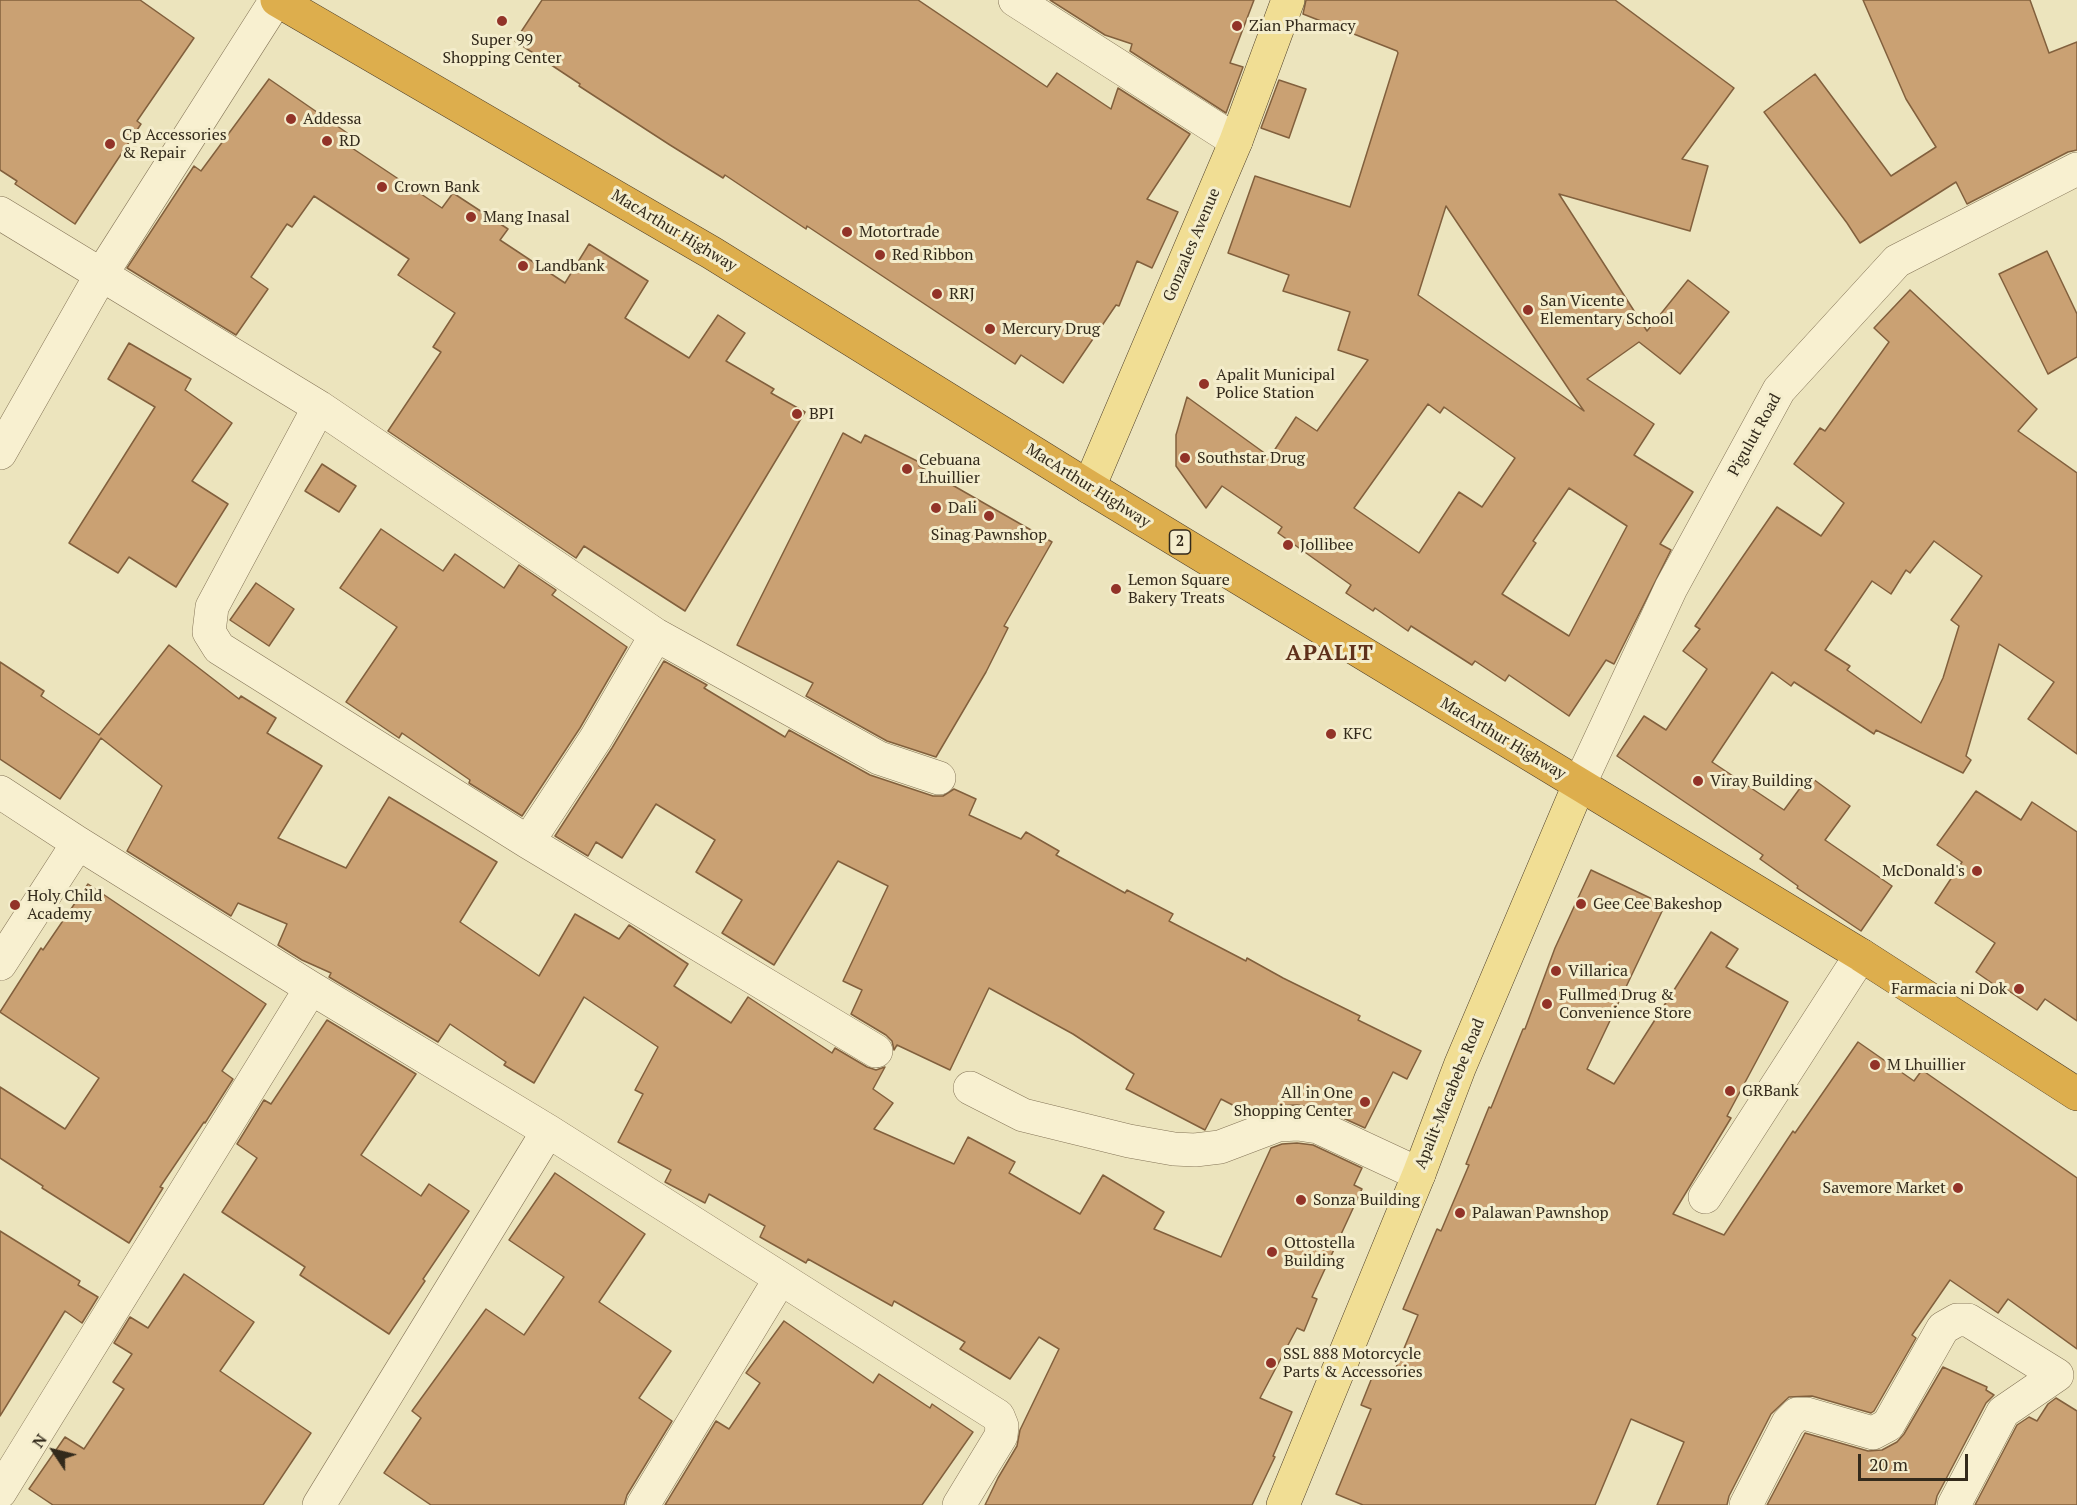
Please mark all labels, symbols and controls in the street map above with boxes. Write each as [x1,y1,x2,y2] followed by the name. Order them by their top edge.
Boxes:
[495,14,509,28] marker: Super 99 Shopping Center
[1249,16,1356,36] place label: Zian Pharmacy
[1230,19,1244,33] marker: Zian Pharmacy
[442,30,562,68] place label: Super 99 Shopping Center
[303,109,362,129] place label: Addessa
[284,112,298,126] marker: Addessa
[122,125,227,163] place label: Cp Accessories & Repair
[339,131,361,151] place label: RD
[320,134,334,148] marker: RD
[103,137,117,151] marker: Cp Accessories & Repair
[394,177,480,197] place label: Crown Bank
[375,180,389,194] marker: Crown Bank
[1159,185,1225,305] street label: Gonzales Avenue
[608,186,740,276] street label: MacArthur Highway
[483,207,570,227] place label: Mang Inasal
[464,210,478,224] marker: Mang Inasal
[859,222,940,242] place label: Motortrade
[840,225,854,239] marker: Motortrade
[892,245,974,265] place label: Red Ribbon
[873,248,887,262] marker: Red Ribbon
[535,256,605,276] place label: Landbank
[516,259,530,273] marker: Landbank
[949,284,975,304] place label: RRJ
[930,287,944,301] marker: RRJ
[1540,291,1674,329] place label: San Vicente Elementary School
[1521,303,1535,317] marker: San Vicente Elementary School
[1002,319,1100,339] place label: Mercury Drug
[983,322,997,336] marker: Mercury Drug
[1216,365,1335,403] place label: Apalit Municipal Police Station
[1197,377,1211,391] marker: Apalit Municipal Police Station
[1724,390,1786,480] street label: Pigulut Road
[809,404,834,424] place label: BPI
[790,407,804,421] marker: BPI
[1022,440,1154,532] street label: MacArthur Highway
[1197,448,1305,468] place label: Southstar Drug
[919,450,981,488] place label: Cebuana Lhuillier
[1178,451,1192,465] marker: Southstar Drug
[900,462,914,476] marker: Cebuana Lhuillier
[948,498,977,518] place label: Dali
[929,501,943,515] marker: Dali
[982,509,996,523] marker: Sinag Pawnshop
[931,525,1047,545] place label: Sinag Pawnshop
[1170,530,1190,554] road number: 2
[1300,535,1354,555] place label: Jollibee
[1281,538,1295,552] marker: Jollibee
[1128,570,1230,608] place label: Lemon Square Bakery Treats
[1109,582,1123,596] marker: Lemon Square Bakery Treats
[1286,641,1374,667] district label: APALIT
[1437,694,1569,784] street label: MacArthur Highway
[1343,724,1372,744] place label: KFC
[1324,727,1338,741] marker: KFC
[1710,771,1812,791] place label: Viray Building
[1691,774,1705,788] marker: Viray Building
[1882,861,1965,881] place label: McDonald's
[1970,864,1984,878] marker: McDonald's
[27,886,102,924] place label: Holy Child Academy
[1593,894,1722,914] place label: Gee Cee Bakeshop
[1574,897,1588,911] marker: Gee Cee Bakeshop
[8,898,22,912] marker: Holy Child Academy
[1568,961,1628,981] place label: Villarica
[1549,964,1563,978] marker: Villarica
[1891,979,2007,999] place label: Farmacia ni Dok
[2012,982,2026,996] marker: Farmacia ni Dok
[1559,985,1692,1023] place label: Fullmed Drug & Convenience Store
[1540,997,1554,1011] marker: Fullmed Drug & Convenience Store
[1411,1016,1489,1172] street label: Apalit-Macabebe Road
[1887,1055,1966,1075] place label: M Lhuillier
[1868,1058,1882,1072] marker: M Lhuillier
[1742,1081,1799,1101] place label: GRBank
[1234,1083,1353,1121] place label: All in One Shopping Center
[1723,1084,1737,1098] marker: GRBank
[1358,1095,1372,1109] marker: All in One Shopping Center
[1823,1178,1946,1198] place label: Savemore Market
[1951,1181,1965,1195] marker: Savemore Market
[1313,1190,1420,1210] place label: Sonza Building
[1294,1193,1308,1207] marker: Sonza Building
[1472,1203,1609,1223] place label: Palawan Pawnshop
[1453,1206,1467,1220] marker: Palawan Pawnshop
[1284,1233,1355,1271] place label: Ottostella Building
[1265,1245,1279,1259] marker: Ottostella Building
[1283,1344,1423,1382] place label: SSL 888 Motorcycle Parts & Accessories
[1264,1356,1278,1370] marker: SSL 888 Motorcycle Parts & Accessories
[24,1421,84,1481] north arrow
[27,1429,52,1452] text: N
[1861,1442,1970,1480] scale bar
[1869,1452,1908,1476] text: 20 m

